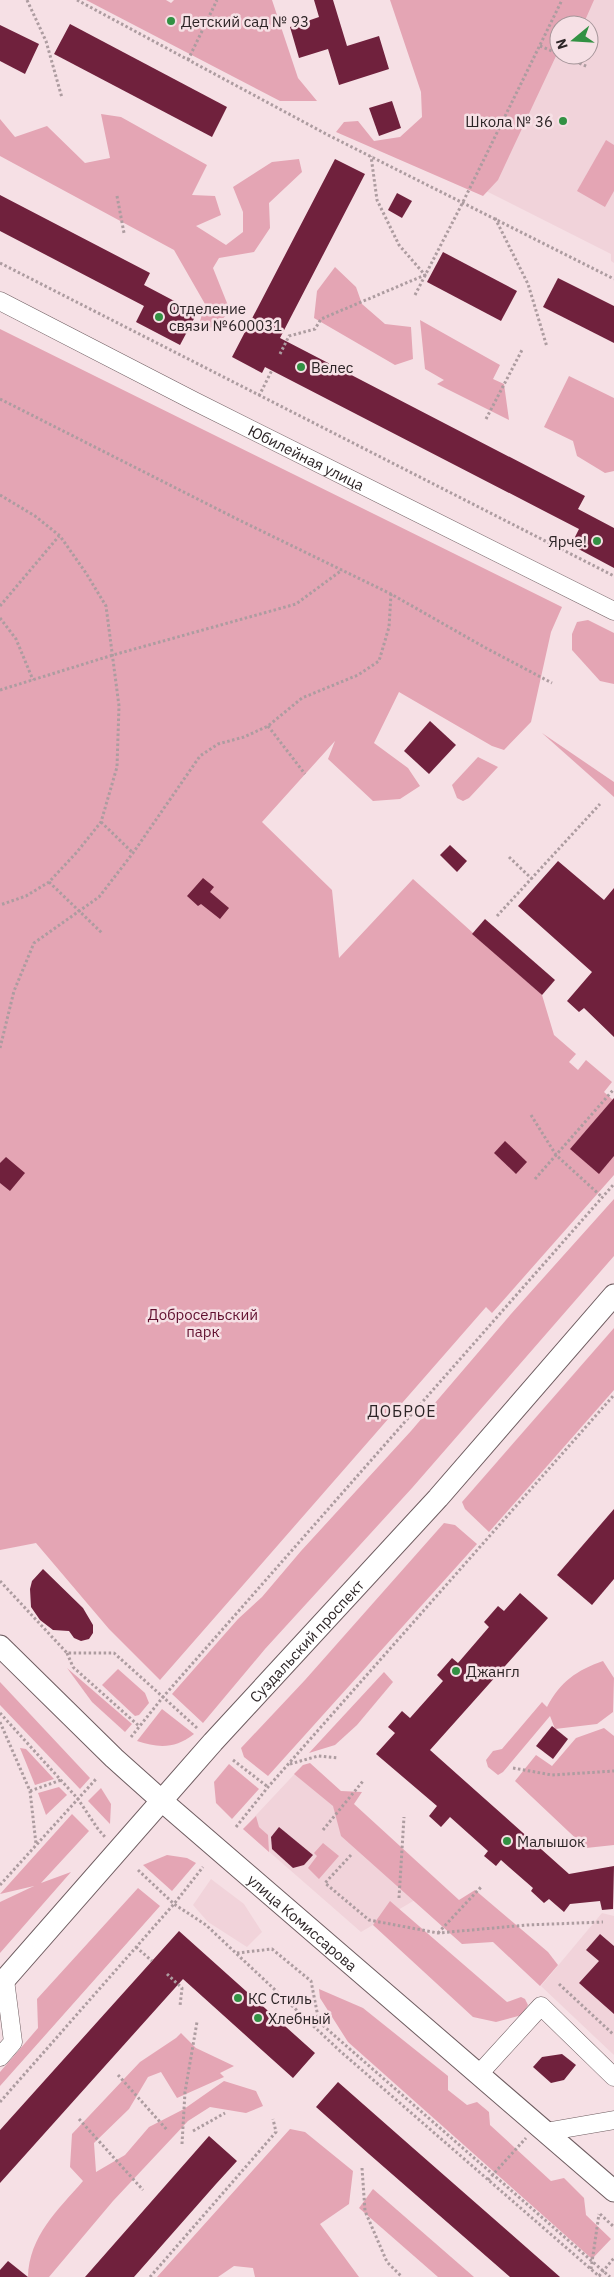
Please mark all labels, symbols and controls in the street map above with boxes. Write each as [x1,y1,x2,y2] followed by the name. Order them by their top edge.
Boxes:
[181,12,309,31] place label: Детский сад № 93
[165,15,177,27] marker: Детский сад № 93
[549,15,599,65] north arrow
[552,36,572,52] text: N
[465,112,553,131] place label: Школа № 36
[557,115,569,127] marker: Школа № 36
[169,299,282,335] place label: Отделение связи №600031
[153,311,165,323] marker: Отделение связи №600031
[311,358,354,377] place label: Велес
[295,361,307,373] marker: Велес
[245,420,368,494] street label: Юбилейная улица
[548,532,587,551] place label: Ярче!
[591,535,603,547] marker: Ярче!
[148,1305,258,1341] park label: Добросельский парк
[367,1401,437,1421] district label: ДОБРОЕ
[245,1575,368,1706] street label: Суздальский проспект
[466,1662,520,1681] place label: Джангл
[450,1665,462,1677] marker: Джангл
[517,1832,585,1851] place label: Малышок
[501,1835,513,1847] marker: Малышок
[244,1870,361,1975] street label: улица Комиссарова
[248,1989,312,2008] place label: КС Стиль
[232,1992,244,2004] marker: КС Стиль
[268,2009,331,2028] place label: Хлебный
[252,2012,264,2024] marker: Хлебный

